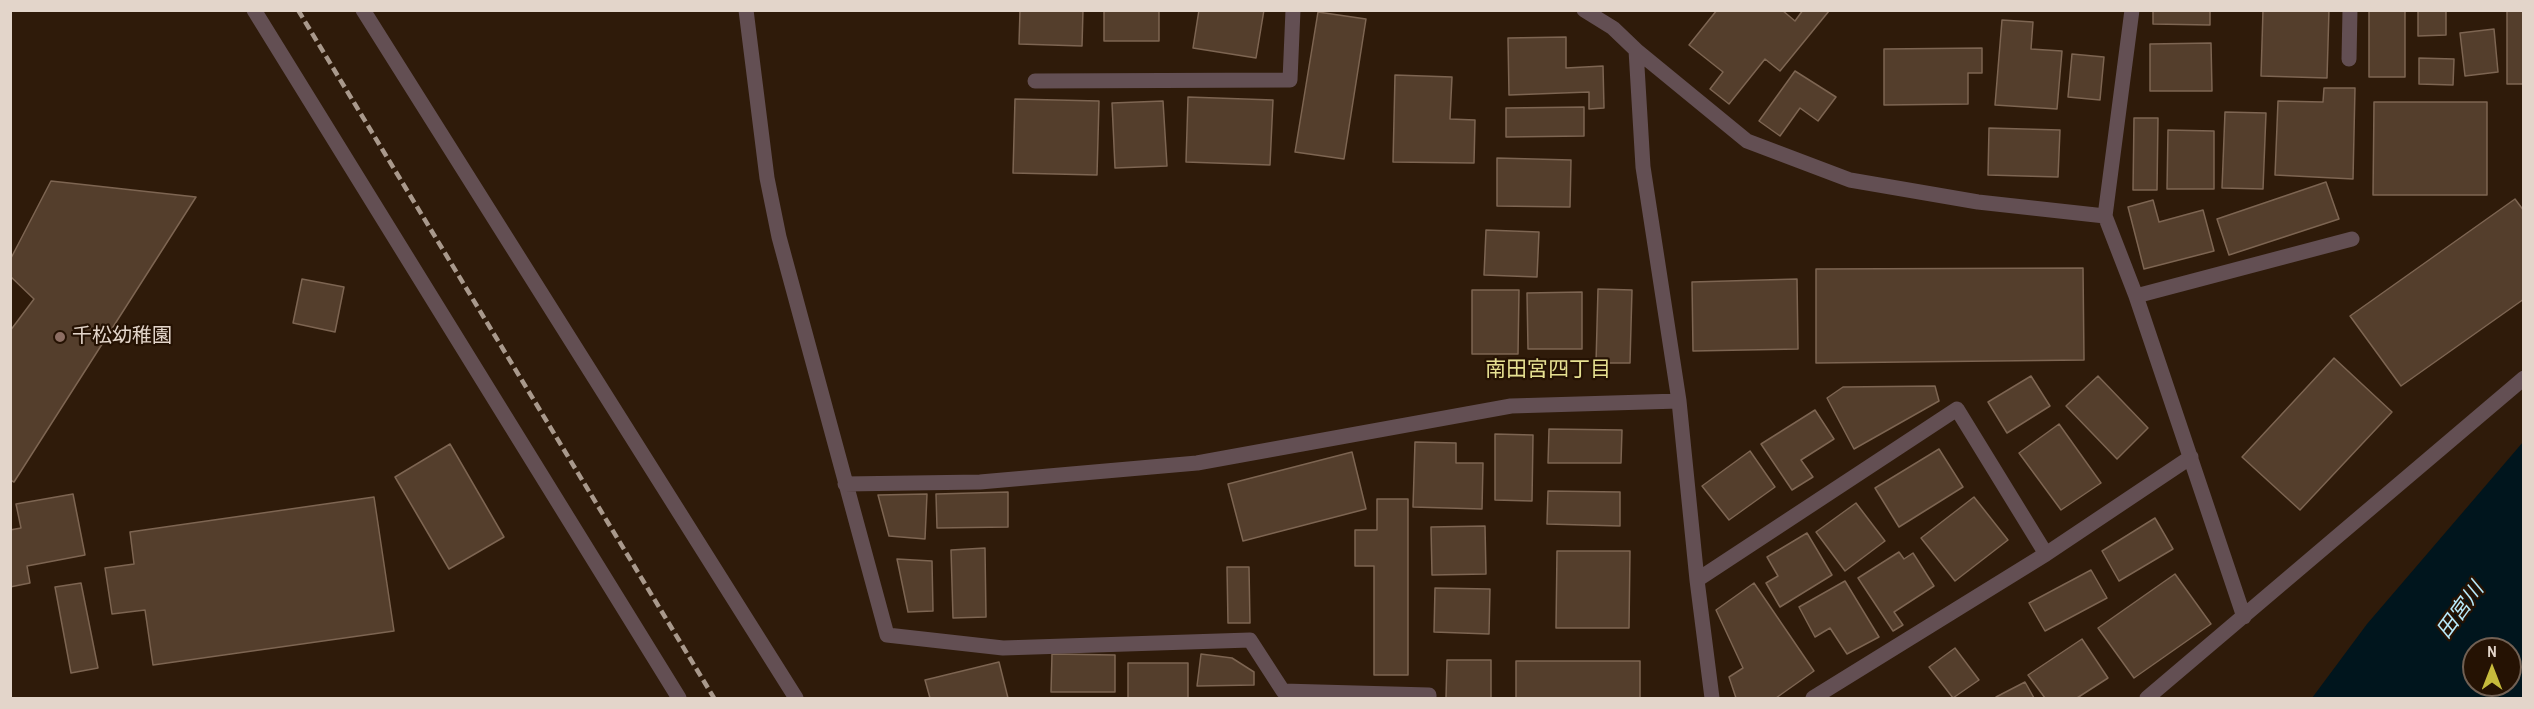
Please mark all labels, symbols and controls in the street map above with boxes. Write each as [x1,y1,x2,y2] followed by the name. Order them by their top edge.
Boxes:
[72,325,172,349] place label: 千松幼稚園
[53,330,67,344] marker: 千松幼稚園
[1485,357,1611,383] district label: 南田宮四丁目
[2432,578,2490,644] water label: 田宮川
[2462,637,2522,697] north arrow
[2487,640,2497,662] text: N

